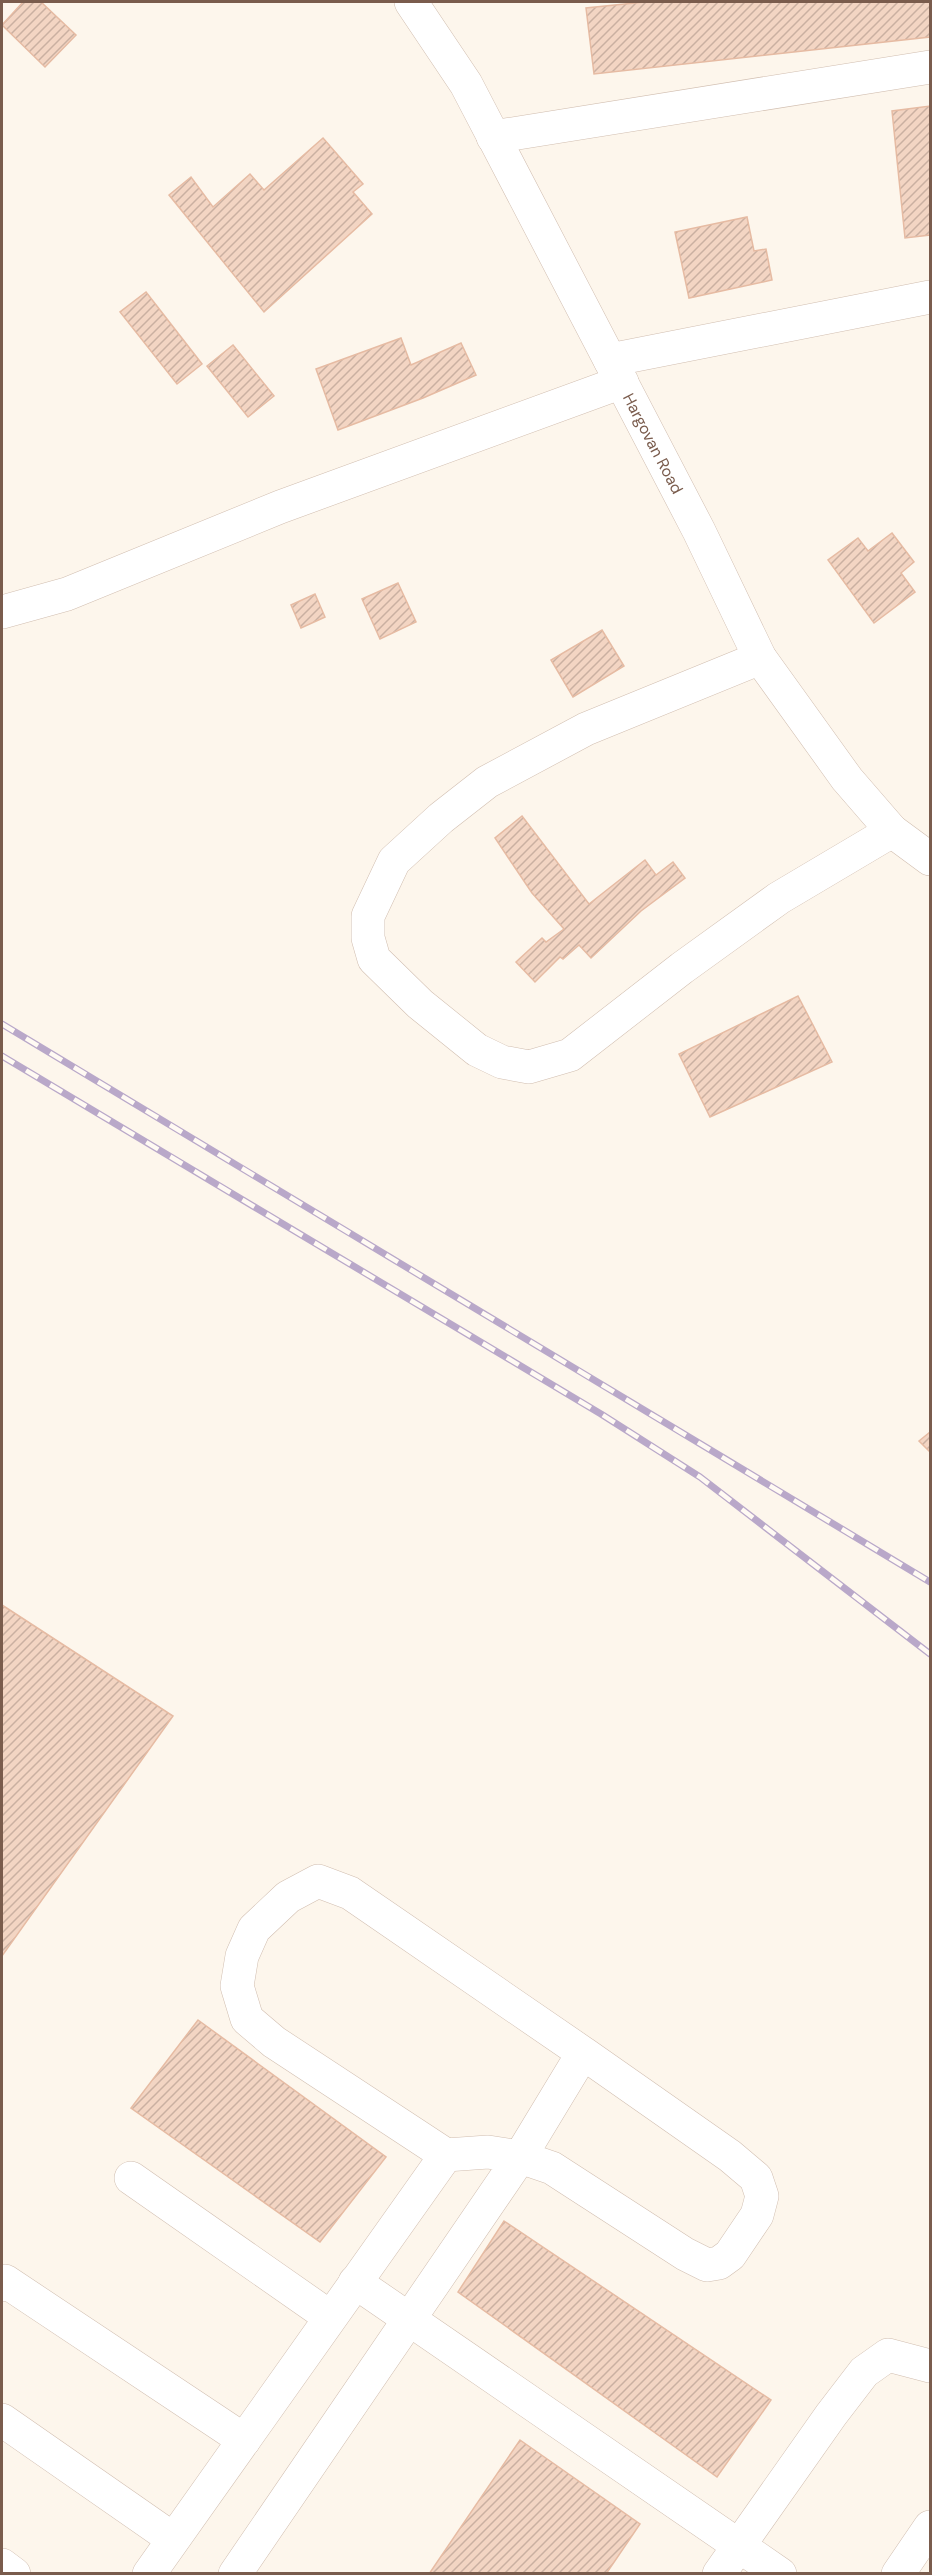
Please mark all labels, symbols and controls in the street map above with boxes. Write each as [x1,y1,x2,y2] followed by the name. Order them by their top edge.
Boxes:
[618,390,688,497] street label: Hargovan Road

